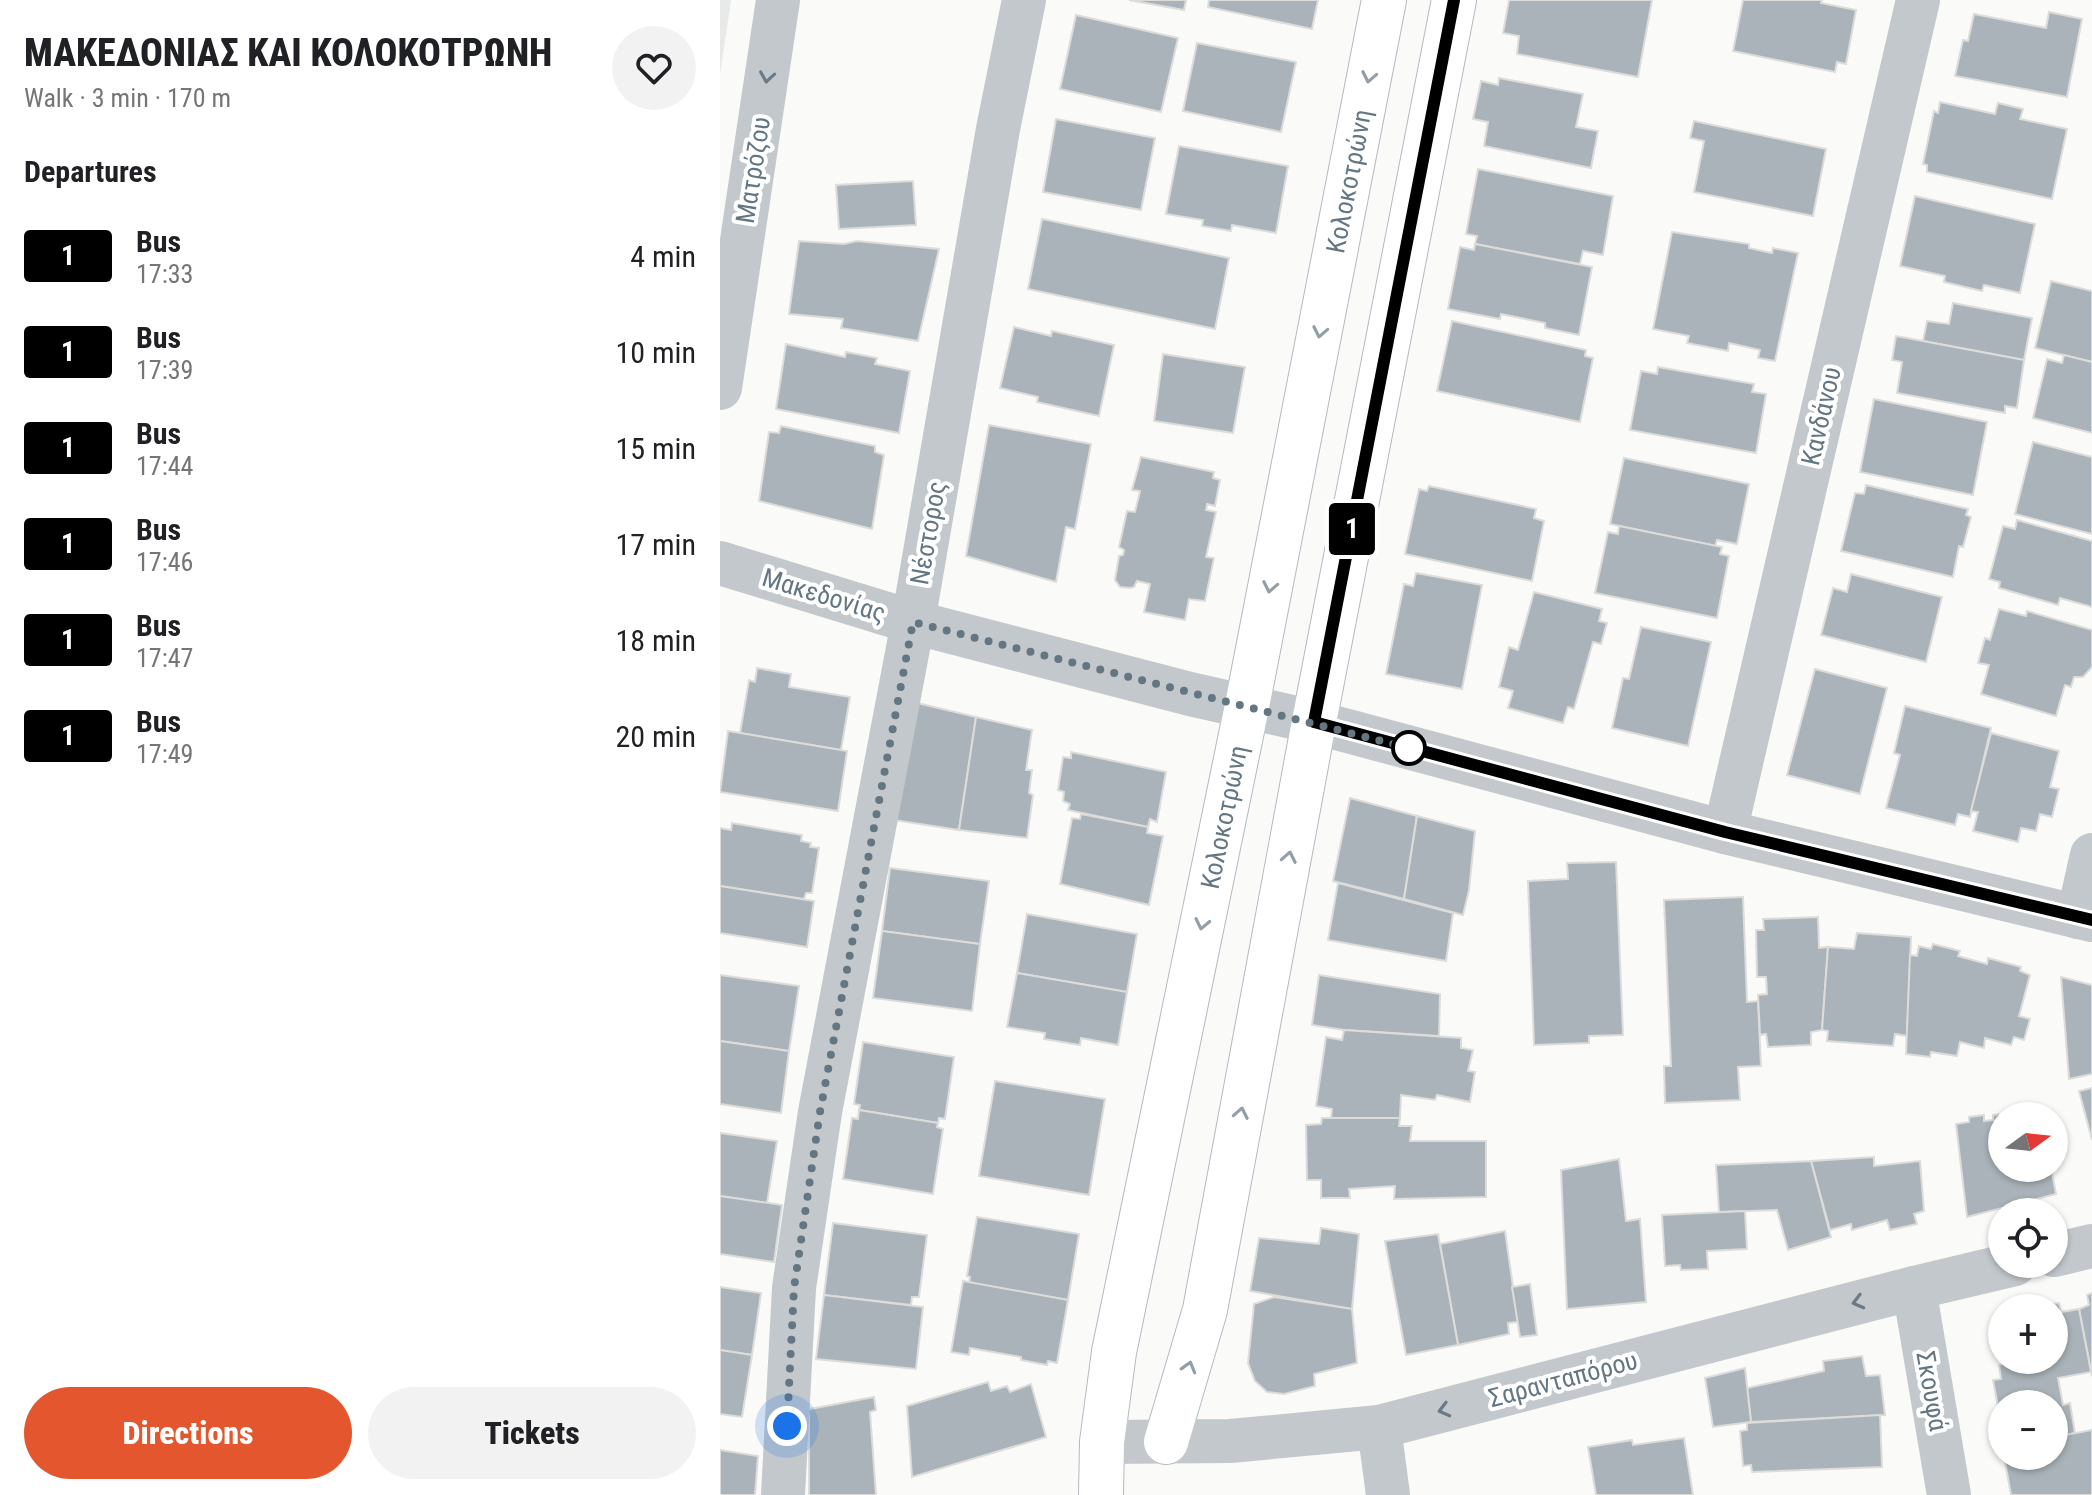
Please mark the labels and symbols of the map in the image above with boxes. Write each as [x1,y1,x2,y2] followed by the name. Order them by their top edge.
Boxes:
[759,70,776,84] one-way arrow
[1362,70,1379,83] one-way arrow
[1320,107,1377,256] street label: Κολοκοτρώνη
[730,115,776,225] street label: Ματρόζου
[1312,325,1329,339] one-way arrow
[1795,364,1847,468] street label: Κανδάνου
[904,479,952,587] street label: Νέστορος
[1326,503,1378,555] line badge: 1
[759,562,889,628] street label: Μακεδονίας
[1262,580,1279,593] one-way arrow
[1392,731,1426,765] unlabelled marker
[1195,743,1254,891] street label: Κολοκοτρώνη
[1279,851,1296,864] one-way arrow
[1194,917,1211,930] one-way arrow
[1988,1102,2068,1182] north arrow
[1232,1106,1249,1120] one-way arrow
[1852,1293,1866,1310] one-way arrow
[1485,1345,1641,1413] street label: Σαρανταπόρου
[1910,1349,1954,1433] street label: Σκουφά
[1179,1361,1196,1375] one-way arrow
[1437,1400,1451,1417] one-way arrow
[767,1406,807,1446] your location

